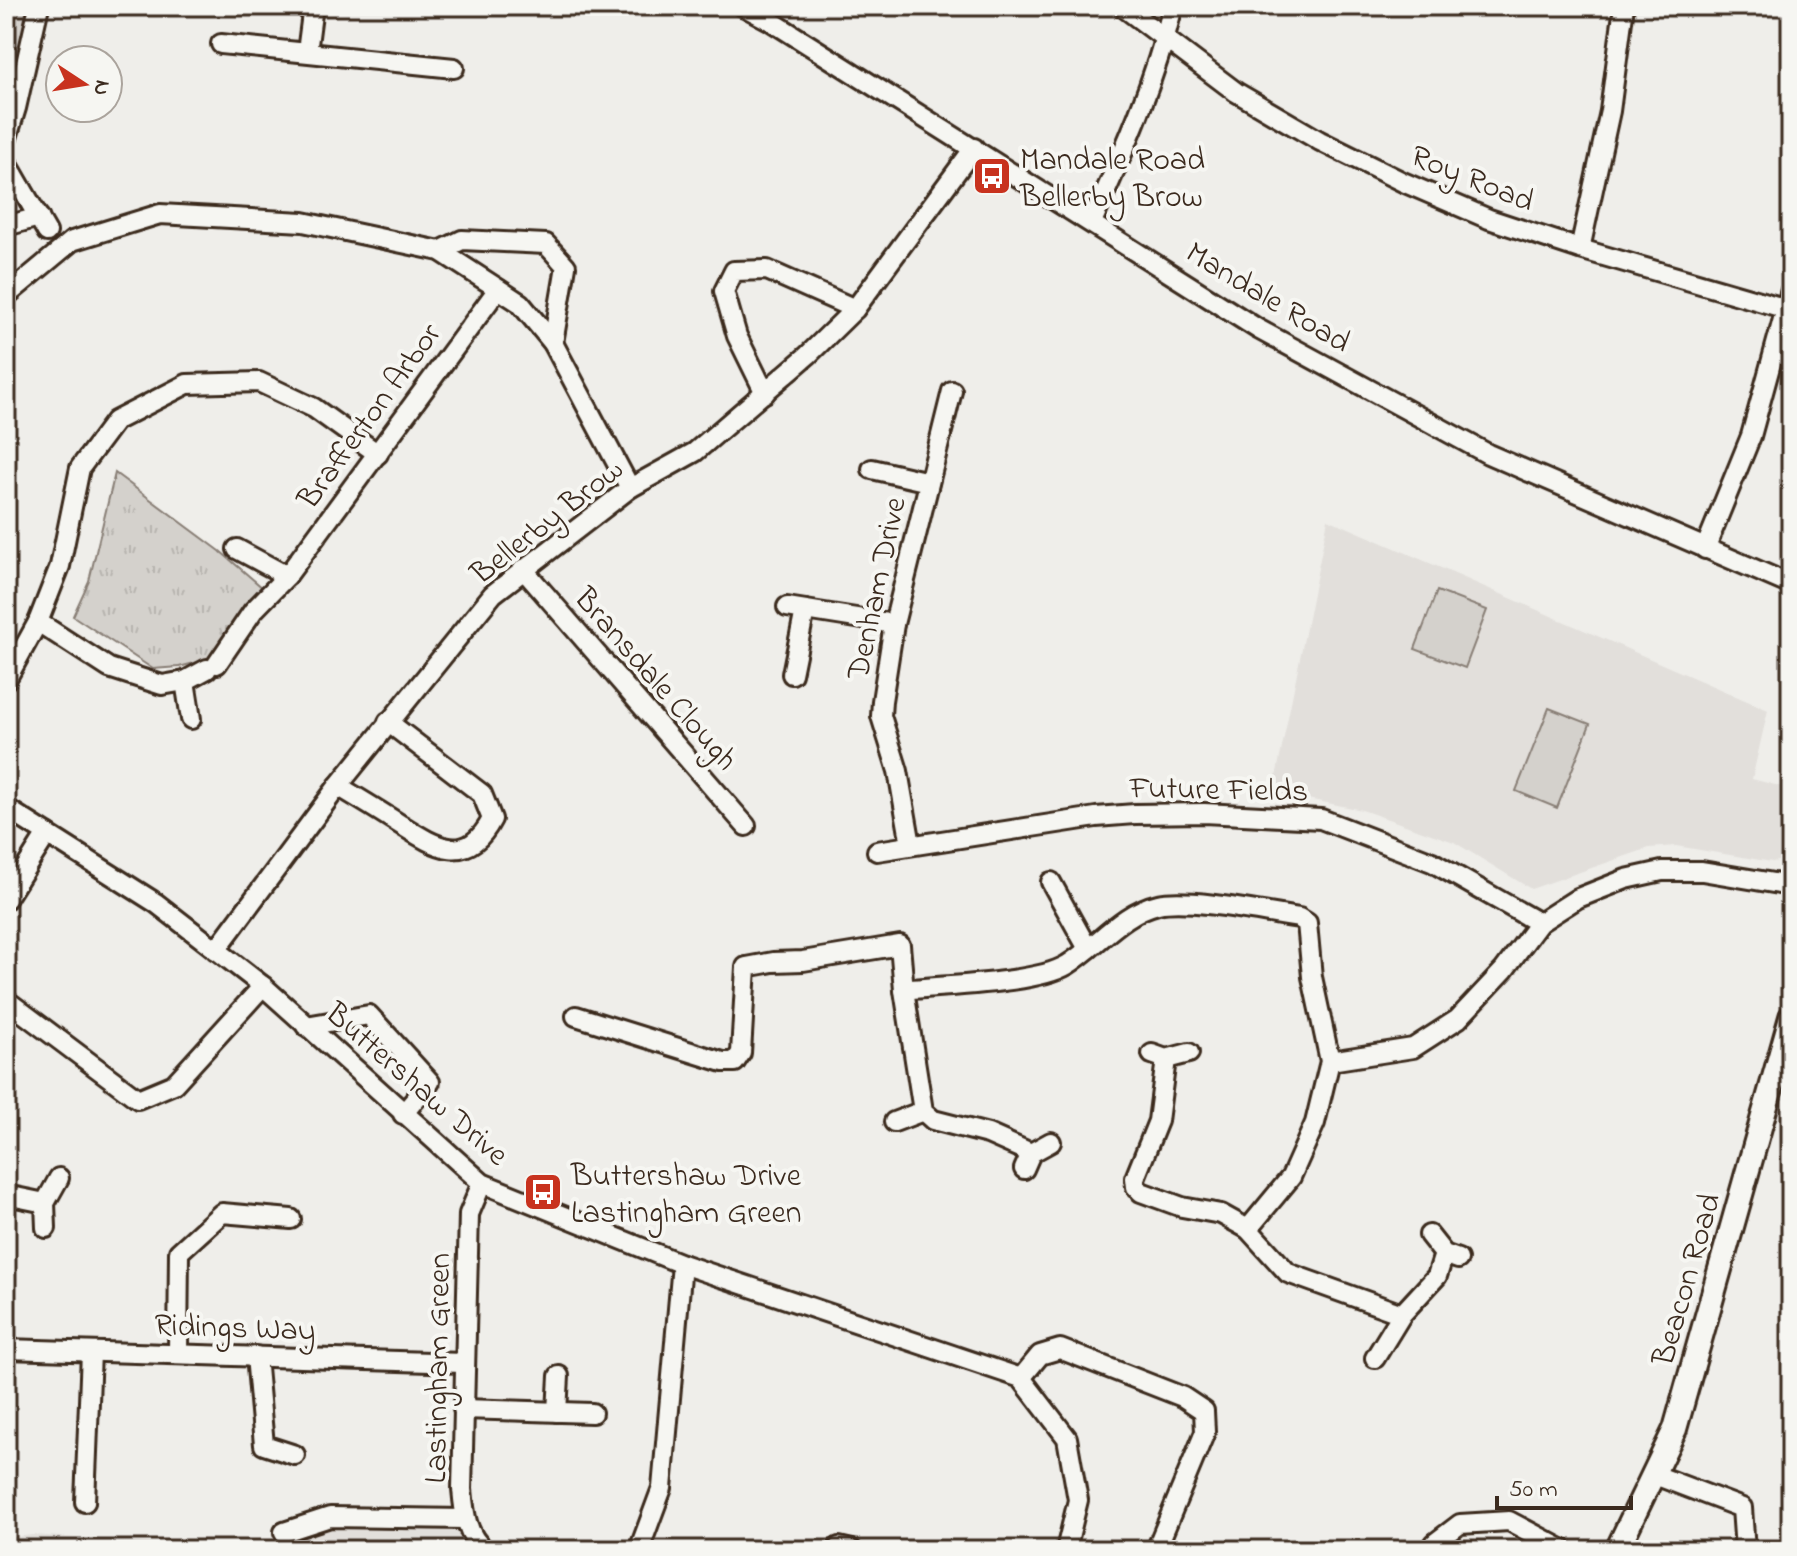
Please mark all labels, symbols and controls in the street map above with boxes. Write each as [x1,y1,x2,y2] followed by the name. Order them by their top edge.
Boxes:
[44,44,124,124] north arrow
[83,77,118,98] text: N
[1403,134,1541,226] street label: Roy Road
[1019,138,1205,222] place label: Mandale Road Bellerby Brow
[971,155,1013,197] bus stop icon: Mandale Road Bellerby Brow
[1176,231,1359,367] street label: Mandale Road
[287,314,455,521] street label: Brafferton Arbor
[461,448,635,598] street label: Bellerby Brow
[836,492,921,685] street label: Denham Drive
[561,577,748,782] street label: Bransdale Clough
[1128,766,1309,817] street label: Future Fields
[313,992,518,1179] street label: Buttershaw Drive
[570,1154,802,1238] place label: Buttershaw Drive Lastingham Green
[522,1171,564,1213] bus stop icon: Buttershaw Drive Lastingham Green
[1641,1188,1735,1373] street label: Beacon Road
[414,1252,465,1484] street label: Lastingham Green
[153,1303,316,1356] street label: Ridings Way
[1497,1460,1631,1510] scale bar
[1509,1473,1558,1508] text: 50 m

